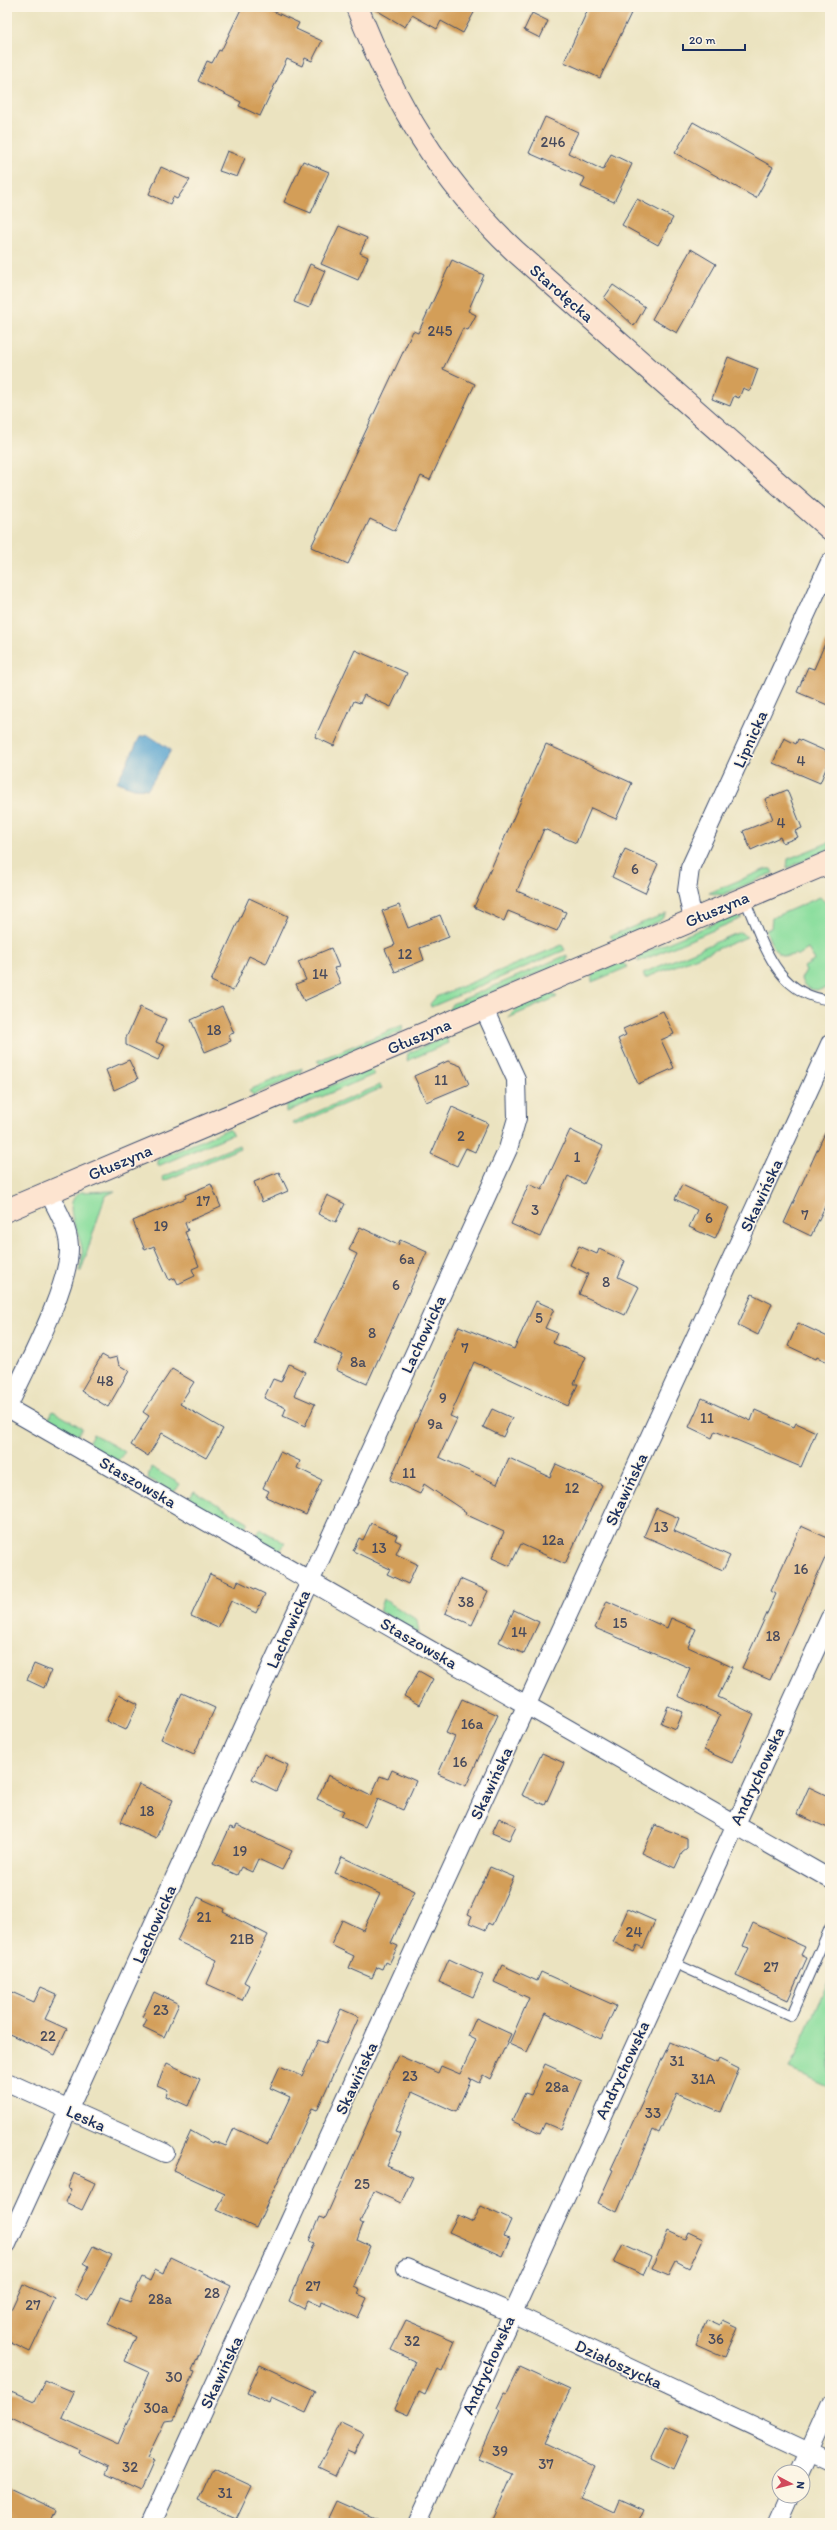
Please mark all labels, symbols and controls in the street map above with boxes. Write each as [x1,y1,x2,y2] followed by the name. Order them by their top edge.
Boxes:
[683,26,745,52] scale bar
[689,33,716,47] text: 20 m
[541,133,565,151] house number: 246
[526,260,598,326] street label: Starołęcka
[428,322,453,340] house number: 245
[728,707,772,771] street label: Lipnicka
[796,752,806,770] house number: 4
[776,814,786,832] house number: 4
[631,860,639,878] house number: 6
[682,887,752,931] street label: Głuszyna
[398,945,413,963] house number: 12
[312,965,328,983] house number: 14
[384,1014,454,1058] street label: Głuszyna
[206,1021,222,1039] house number: 18
[434,1071,448,1089] house number: 11
[457,1127,465,1145] house number: 2
[85,1140,155,1184] street label: Głuszyna
[574,1148,581,1166] house number: 1
[735,1155,787,1235] street label: Skawińska
[196,1192,211,1210] house number: 17
[531,1201,539,1219] house number: 3
[801,1206,809,1224] house number: 7
[705,1209,713,1227] house number: 6
[154,1217,169,1235] house number: 19
[399,1250,415,1268] house number: 6a
[602,1273,610,1291] house number: 8
[392,1276,400,1294] house number: 6
[396,1292,450,1376] street label: Lachowicka
[535,1309,543,1327] house number: 5
[368,1324,376,1342] house number: 8
[461,1339,469,1357] house number: 7
[350,1353,366,1371] house number: 8a
[96,1372,114,1390] house number: 48
[439,1389,447,1407] house number: 9
[700,1409,714,1427] house number: 11
[427,1415,443,1433] house number: 9a
[600,1449,652,1529] street label: Skawińska
[96,1452,180,1512] street label: Staszowska
[402,1464,416,1482] house number: 11
[565,1479,580,1497] house number: 12
[653,1518,669,1536] house number: 13
[542,1531,565,1549] house number: 12a
[371,1539,387,1557] house number: 13
[794,1560,809,1578] house number: 16
[262,1586,314,1672] street label: Lachowicka
[458,1593,474,1611] house number: 38
[377,1613,461,1673] street label: Staszowska
[613,1614,628,1632] house number: 15
[511,1623,527,1641] house number: 14
[765,1627,781,1645] house number: 18
[461,1715,484,1733] house number: 16a
[726,1724,788,1828] street label: Andrychowska
[465,1743,517,1823] street label: Skawińska
[453,1753,468,1771] house number: 16
[139,1802,155,1820] house number: 18
[233,1842,248,1860] house number: 19
[128,1881,180,1967] street label: Lachowicka
[197,1908,211,1926] house number: 21
[626,1923,642,1941] house number: 24
[230,1930,255,1948] house number: 21B
[763,1958,779,1976] house number: 27
[153,2001,169,2019] house number: 23
[591,2018,653,2122] street label: Andrychowska
[40,2027,56,2045] house number: 22
[330,2038,382,2118] street label: Skawińska
[669,2052,685,2070] house number: 31
[402,2067,418,2085] house number: 23
[691,2070,716,2088] house number: 31A
[545,2078,569,2096] house number: 28a
[63,2100,109,2136] street label: Leska
[645,2104,661,2122] house number: 33
[354,2175,370,2193] house number: 25
[305,2277,321,2295] house number: 27
[204,2284,220,2302] house number: 28
[148,2290,172,2308] house number: 28a
[25,2296,41,2314] house number: 27
[457,2312,519,2418] street label: Andrychowska
[708,2330,724,2348] house number: 36
[195,2332,247,2412] street label: Skawińska
[404,2332,420,2350] house number: 32
[572,2335,666,2393] street label: Działoszycka
[165,2368,183,2386] house number: 30
[143,2399,169,2417] house number: 30a
[492,2442,508,2460] house number: 39
[538,2455,554,2473] house number: 37
[122,2458,138,2476] house number: 32
[771,2464,811,2504] north arrow
[794,2481,807,2490] text: N
[217,2484,233,2502] house number: 31

